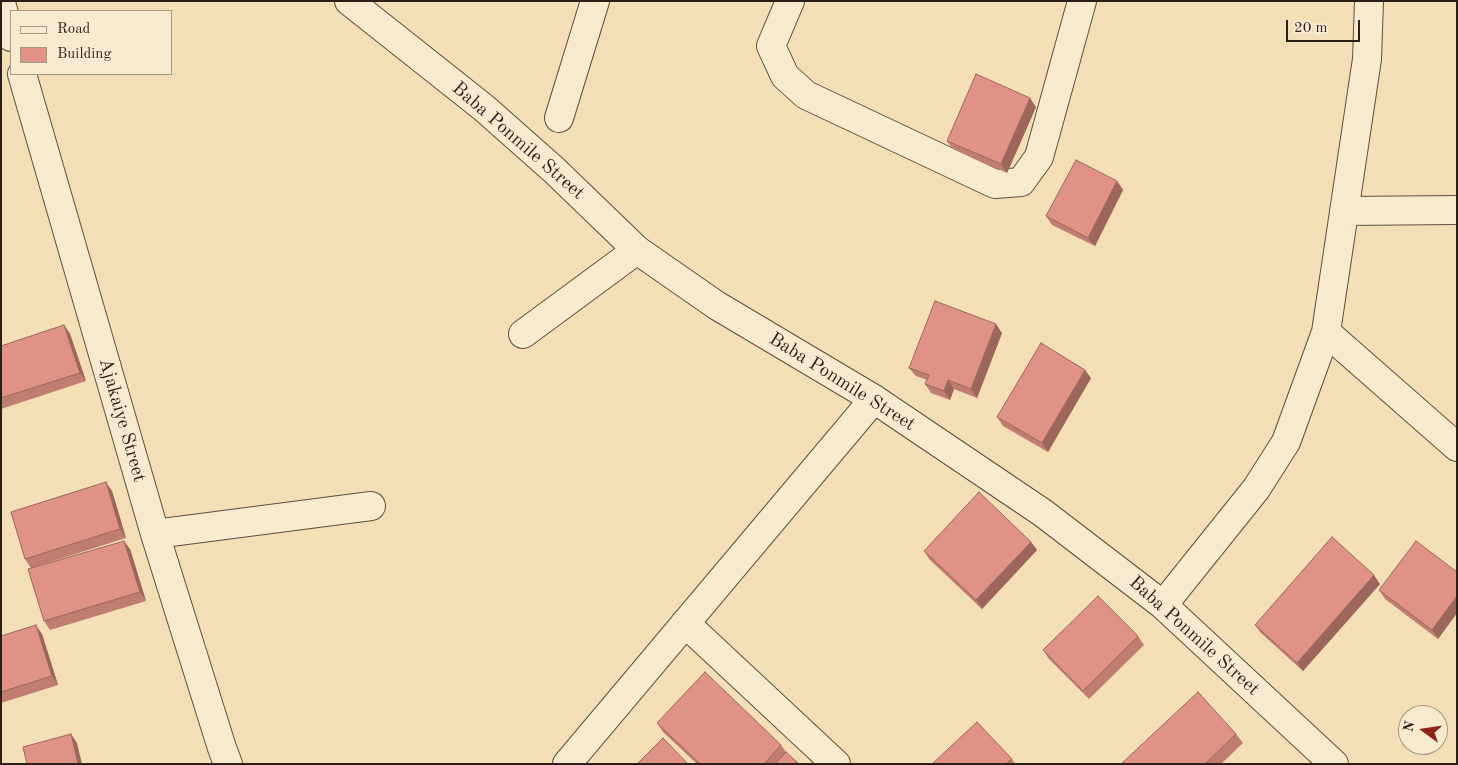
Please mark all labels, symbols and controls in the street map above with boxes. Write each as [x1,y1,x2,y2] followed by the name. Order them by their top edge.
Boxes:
[10,10,172,75] legend
[1288,10,1362,42] scale bar
[1294,21,1328,36] text: 20 m
[57,22,90,37] text: Road
[57,47,112,62] text: Building
[447,77,589,205] street label: Baba Ponmile Street
[765,328,919,436] street label: Baba Ponmile Street
[93,355,151,485] street label: Ajakaiye Street
[1124,571,1264,701] street label: Baba Ponmile Street
[1398,705,1448,755] north arrow
[1401,720,1418,734] text: N

